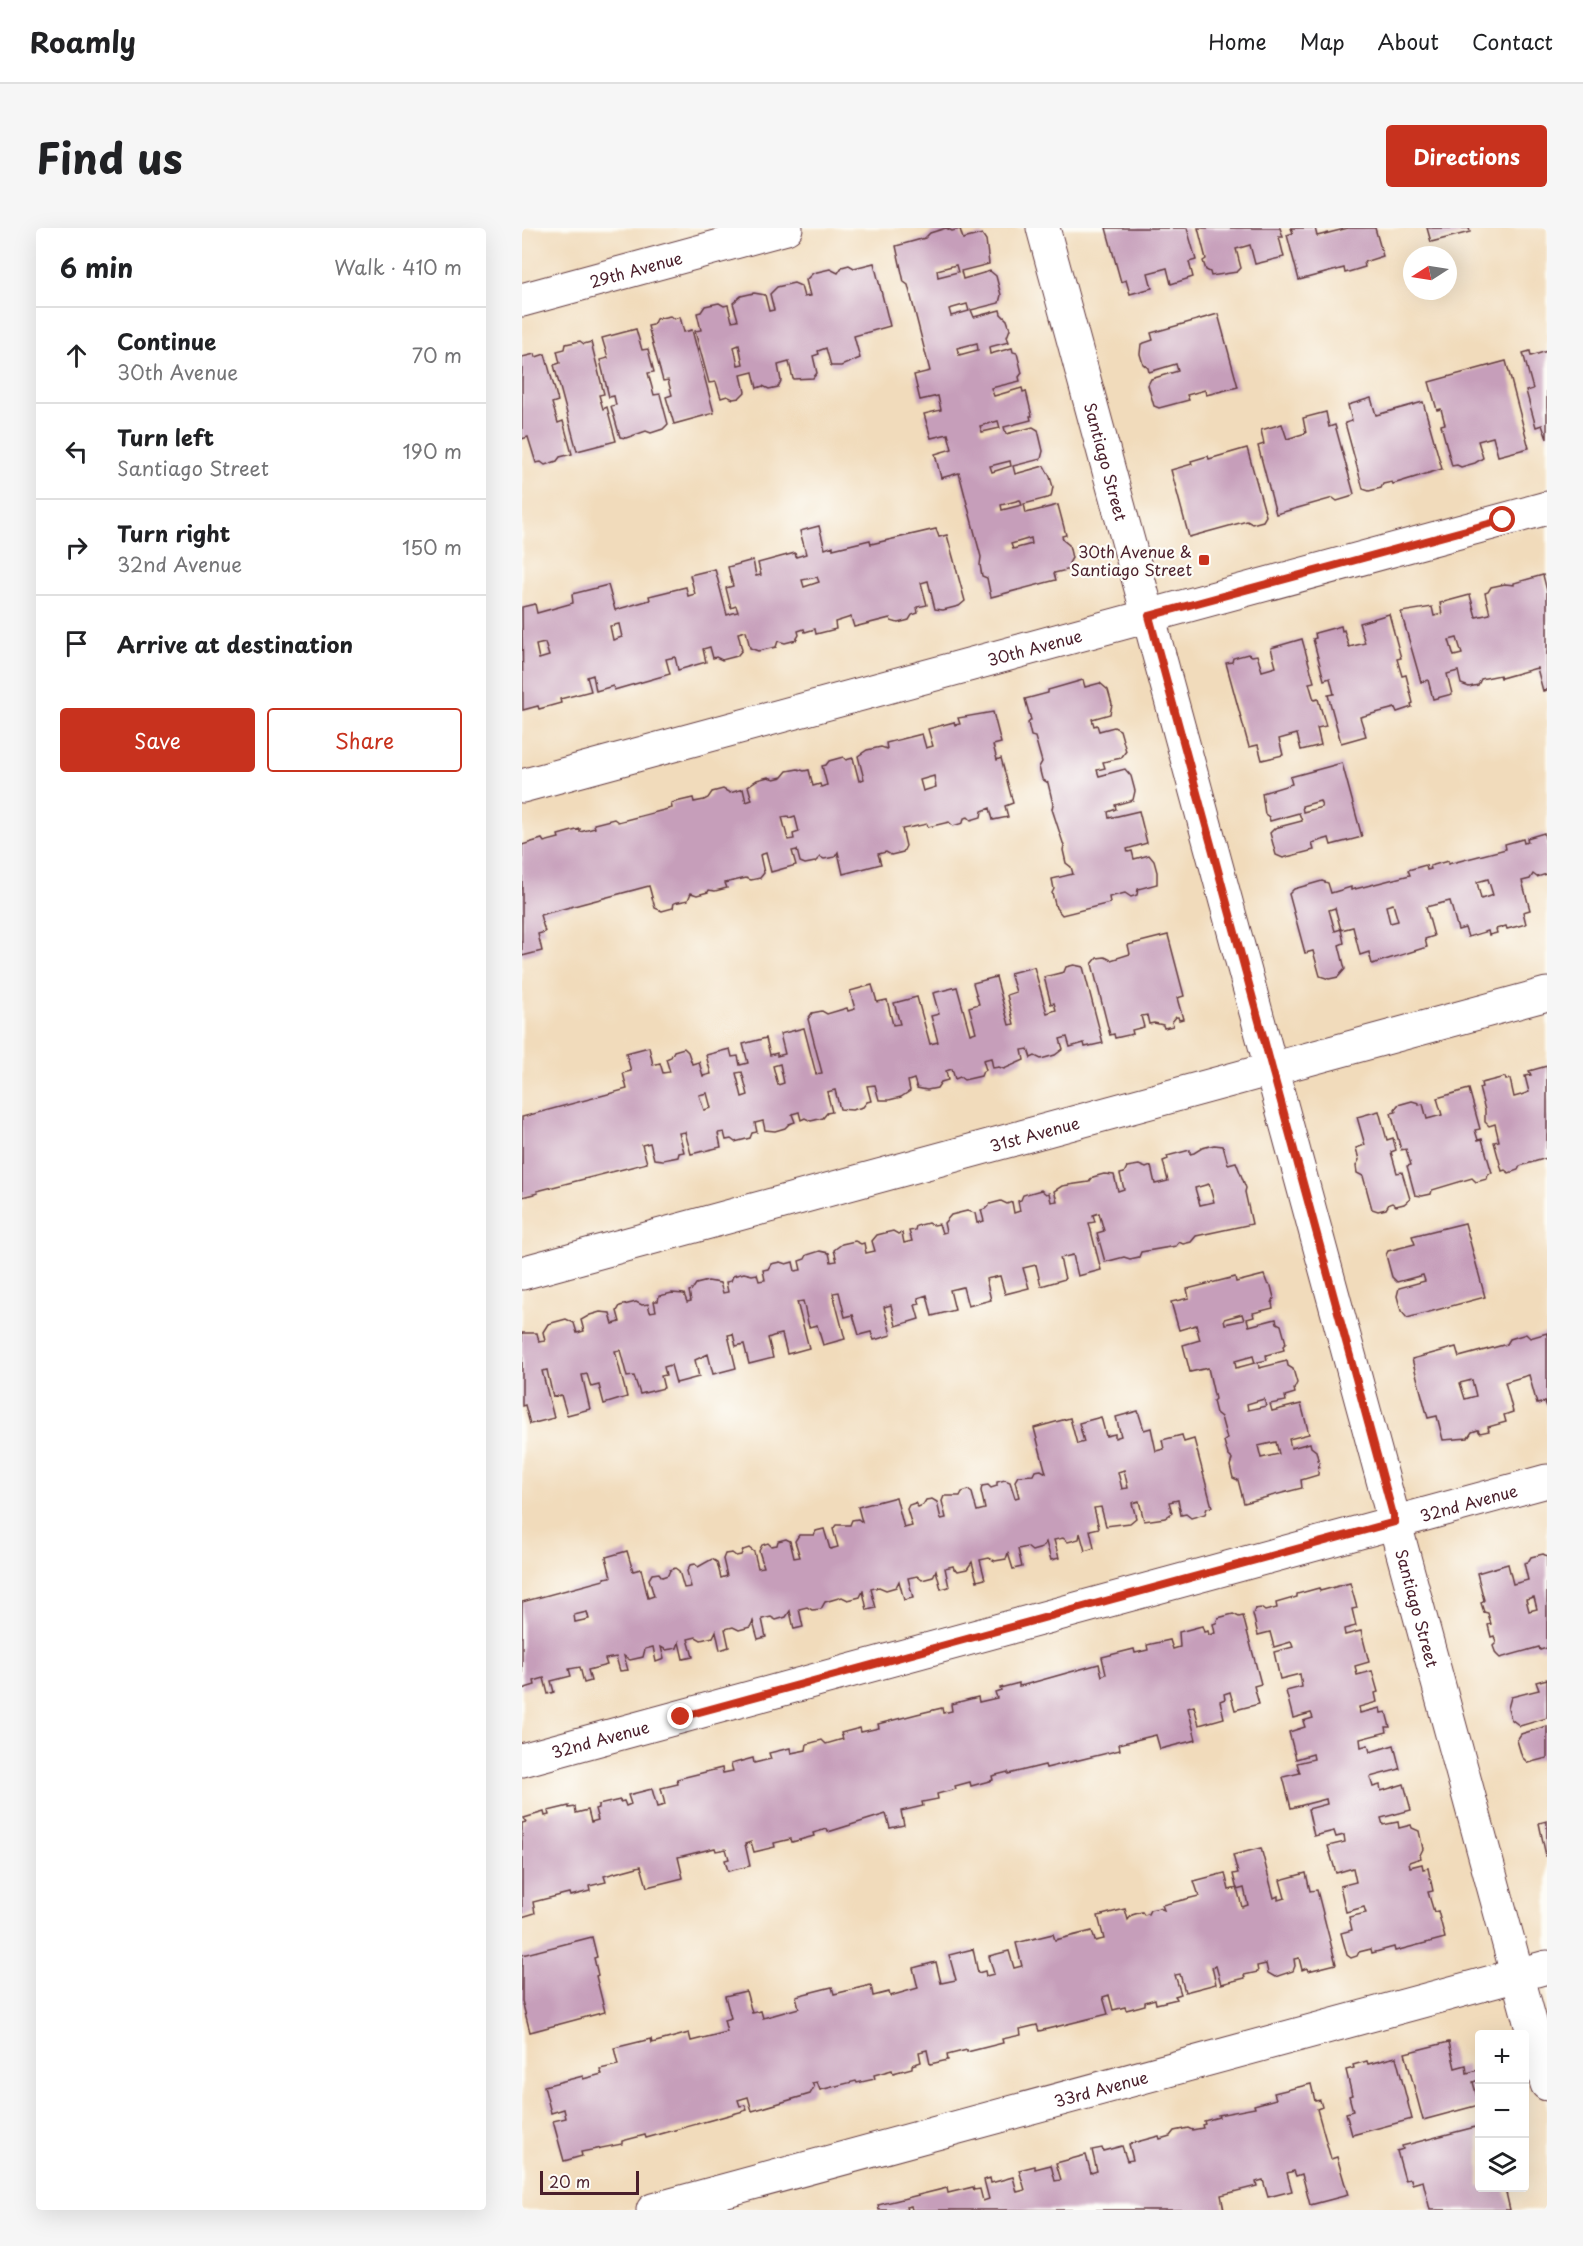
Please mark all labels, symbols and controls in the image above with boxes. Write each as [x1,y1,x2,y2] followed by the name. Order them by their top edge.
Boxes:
[30,20,136,63] text: Roamly
[1208,25,1267,57] text: Home
[1300,25,1345,57] text: Map
[1378,25,1439,57] text: About
[1472,25,1553,57] text: Contact
[36,125,183,188] text: Find us
[1386,125,1547,187] button: Directions
[587,245,685,293] street label: 29th Avenue
[1403,246,1457,300] north arrow
[60,248,133,287] text: 6 min
[334,252,462,282] text: Walk · 410 m
[117,324,216,357] text: Continue
[60,339,93,372] icon: ahead
[412,340,462,370] text: 70 m
[117,357,238,387] text: 30th Avenue
[1079,400,1134,524] street label: Santiago Street
[117,420,214,453] text: Turn left
[60,435,93,468] icon: left
[403,436,462,466] text: 190 m
[117,453,269,483] text: Santiago Street
[1489,506,1515,532] route start
[117,516,230,549] text: Turn right
[60,531,93,564] icon: right
[402,532,462,562] text: 150 m
[1070,539,1192,581] place label: 30th Avenue & Santiago Street
[117,549,242,579] text: 32nd Avenue
[1197,553,1211,567] marker: 30th Avenue & Santiago Street
[985,623,1085,671] street label: 30th Avenue
[60,627,93,660] icon: arrive
[117,627,353,660] text: Arrive at destination
[60,708,255,772] button: Save
[267,708,462,772] button: Share
[987,1110,1082,1157] street label: 31st Avenue
[1417,1478,1520,1527] street label: 32nd Avenue
[1390,1546,1445,1670] street label: Santiago Street
[667,1703,693,1729] route end
[549,1714,652,1763] street label: 32nd Avenue
[1475,2030,1529,2192] map controls
[1475,2030,1529,2084] button: +
[1051,2064,1151,2113] street label: 33rd Avenue
[1475,2084,1529,2138] button: −
[1475,2138,1529,2192] button: layers
[540,2168,639,2196] scale bar
[549,2169,590,2193] text: 20 m

